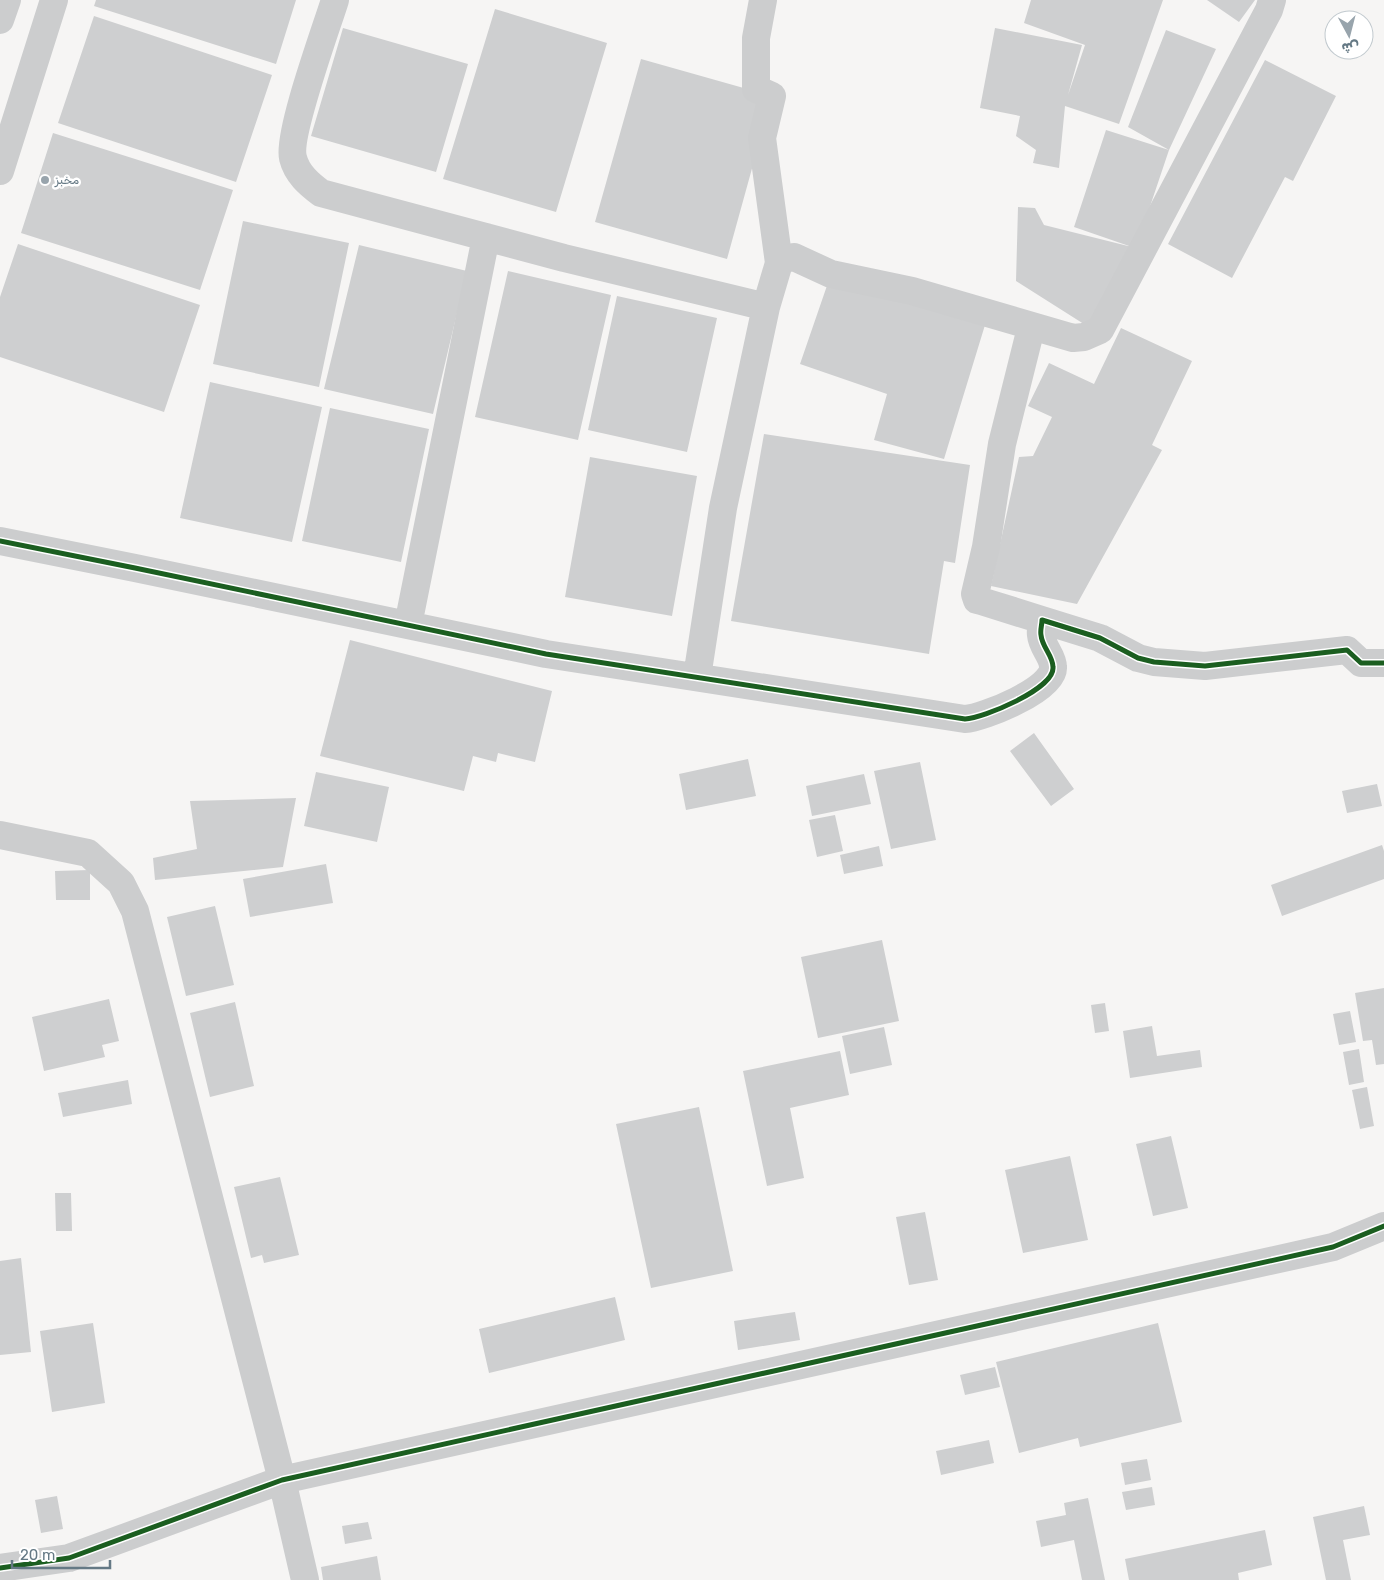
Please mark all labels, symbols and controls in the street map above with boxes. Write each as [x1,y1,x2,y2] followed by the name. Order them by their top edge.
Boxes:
[1324,10,1374,60] north arrow
[1340,38,1360,57] text: ش
[54,173,80,188] place label: مخبز
[39,174,51,186] marker: مخبز
[12,1538,110,1570] scale bar
[20,1546,55,1564] text: 20 m

